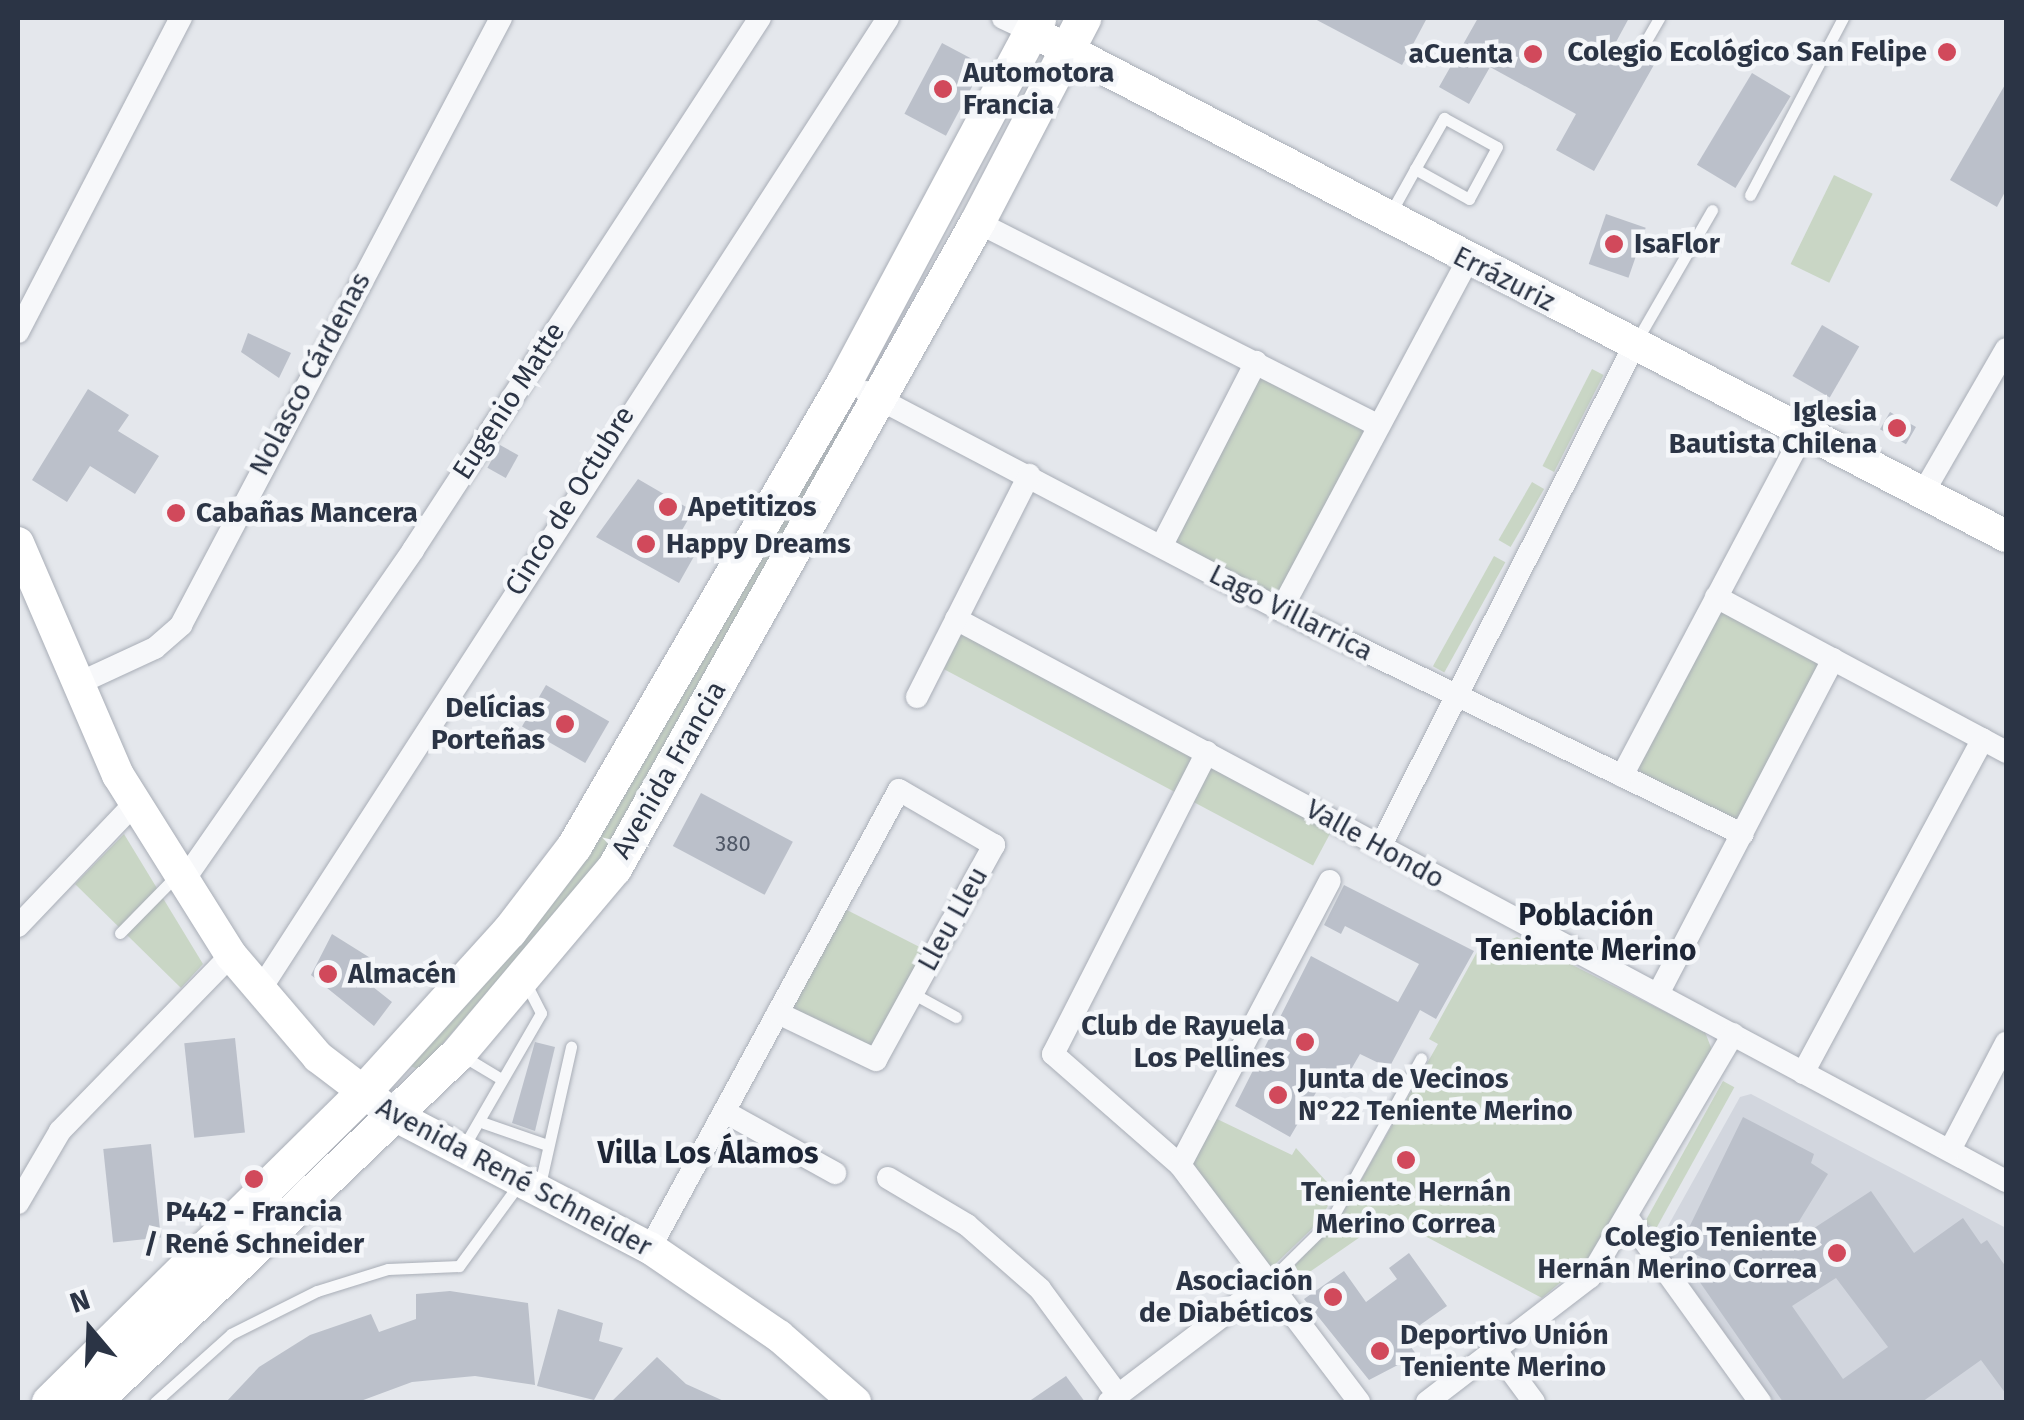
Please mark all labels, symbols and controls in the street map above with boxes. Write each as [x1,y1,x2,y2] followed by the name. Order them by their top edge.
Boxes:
[1567,35,1927,69] place label: Colegio Ecológico San Felipe
[1409,37,1513,71] place label: aCuenta
[1936,41,1958,63] marker: Colegio Ecológico San Felipe
[1522,43,1544,65] marker: aCuenta
[963,56,1114,122] place label: Automotora Francia
[932,78,954,100] marker: Automotora Francia
[1634,227,1720,261] place label: IsaFlor
[1603,233,1625,255] marker: IsaFlor
[1447,239,1561,319] street label: Errázuriz
[242,267,378,481] street label: Nolasco Cárdenas
[446,316,572,486] street label: Eugenio Matte
[1669,395,1877,461] place label: Iglesia Bautista Chilena
[498,400,642,602] street label: Cinco de Octubre
[1886,417,1908,439] marker: Iglesia Bautista Chilena
[688,490,817,524] place label: Apetitizos
[196,496,418,530] place label: Cabañas Mancera
[657,496,679,518] marker: Apetitizos
[165,502,187,524] marker: Cabañas Mancera
[666,527,851,561] place label: Happy Dreams
[635,533,657,555] marker: Happy Dreams
[1203,557,1379,669] street label: Lago Villarrica
[605,675,733,865] street label: Avenida Francia
[431,691,545,757] place label: Delícias Porteñas
[554,713,576,735] marker: Delícias Porteñas
[1300,792,1450,896] street label: Valle Hondo
[715,831,751,857] house number: 380
[911,861,995,977] street label: Lleu Lleu
[1476,897,1696,968] district label: Población Teniente Merino
[348,957,456,991] place label: Almacén
[317,963,339,985] marker: Almacén
[1081,1009,1285,1075] place label: Club de Rayuela Los Pellines
[1294,1031,1316,1053] marker: Club de Rayuela Los Pellines
[1298,1062,1573,1128] place label: Junta de Vecinos N°22 Teniente Merino
[1267,1084,1289,1106] marker: Junta de Vecinos N°22 Teniente Merino
[371,1090,657,1264] street label: Avenida René Schneider
[598,1135,818,1171] district label: Villa Los Álamos
[1395,1149,1417,1171] marker: Teniente Hernán Merino Correa
[243,1168,265,1190] marker: P442 - Francia / René Schneider
[1301,1175,1511,1241] place label: Teniente Hernán Merino Correa
[144,1195,364,1261] place label: P442 - Francia / René Schneider
[1538,1220,1817,1286] place label: Colegio Teniente Hernán Merino Correa
[1826,1242,1848,1264] marker: Colegio Teniente Hernán Merino Correa
[1139,1264,1313,1330] place label: Asociación de Diabéticos
[40,1280,140,1380] north arrow
[66,1283,94,1320] text: N
[1322,1286,1344,1308] marker: Asociación de Diabéticos
[1400,1318,1609,1384] place label: Deportivo Unión Teniente Merino
[1369,1340,1391,1362] marker: Deportivo Unión Teniente Merino

